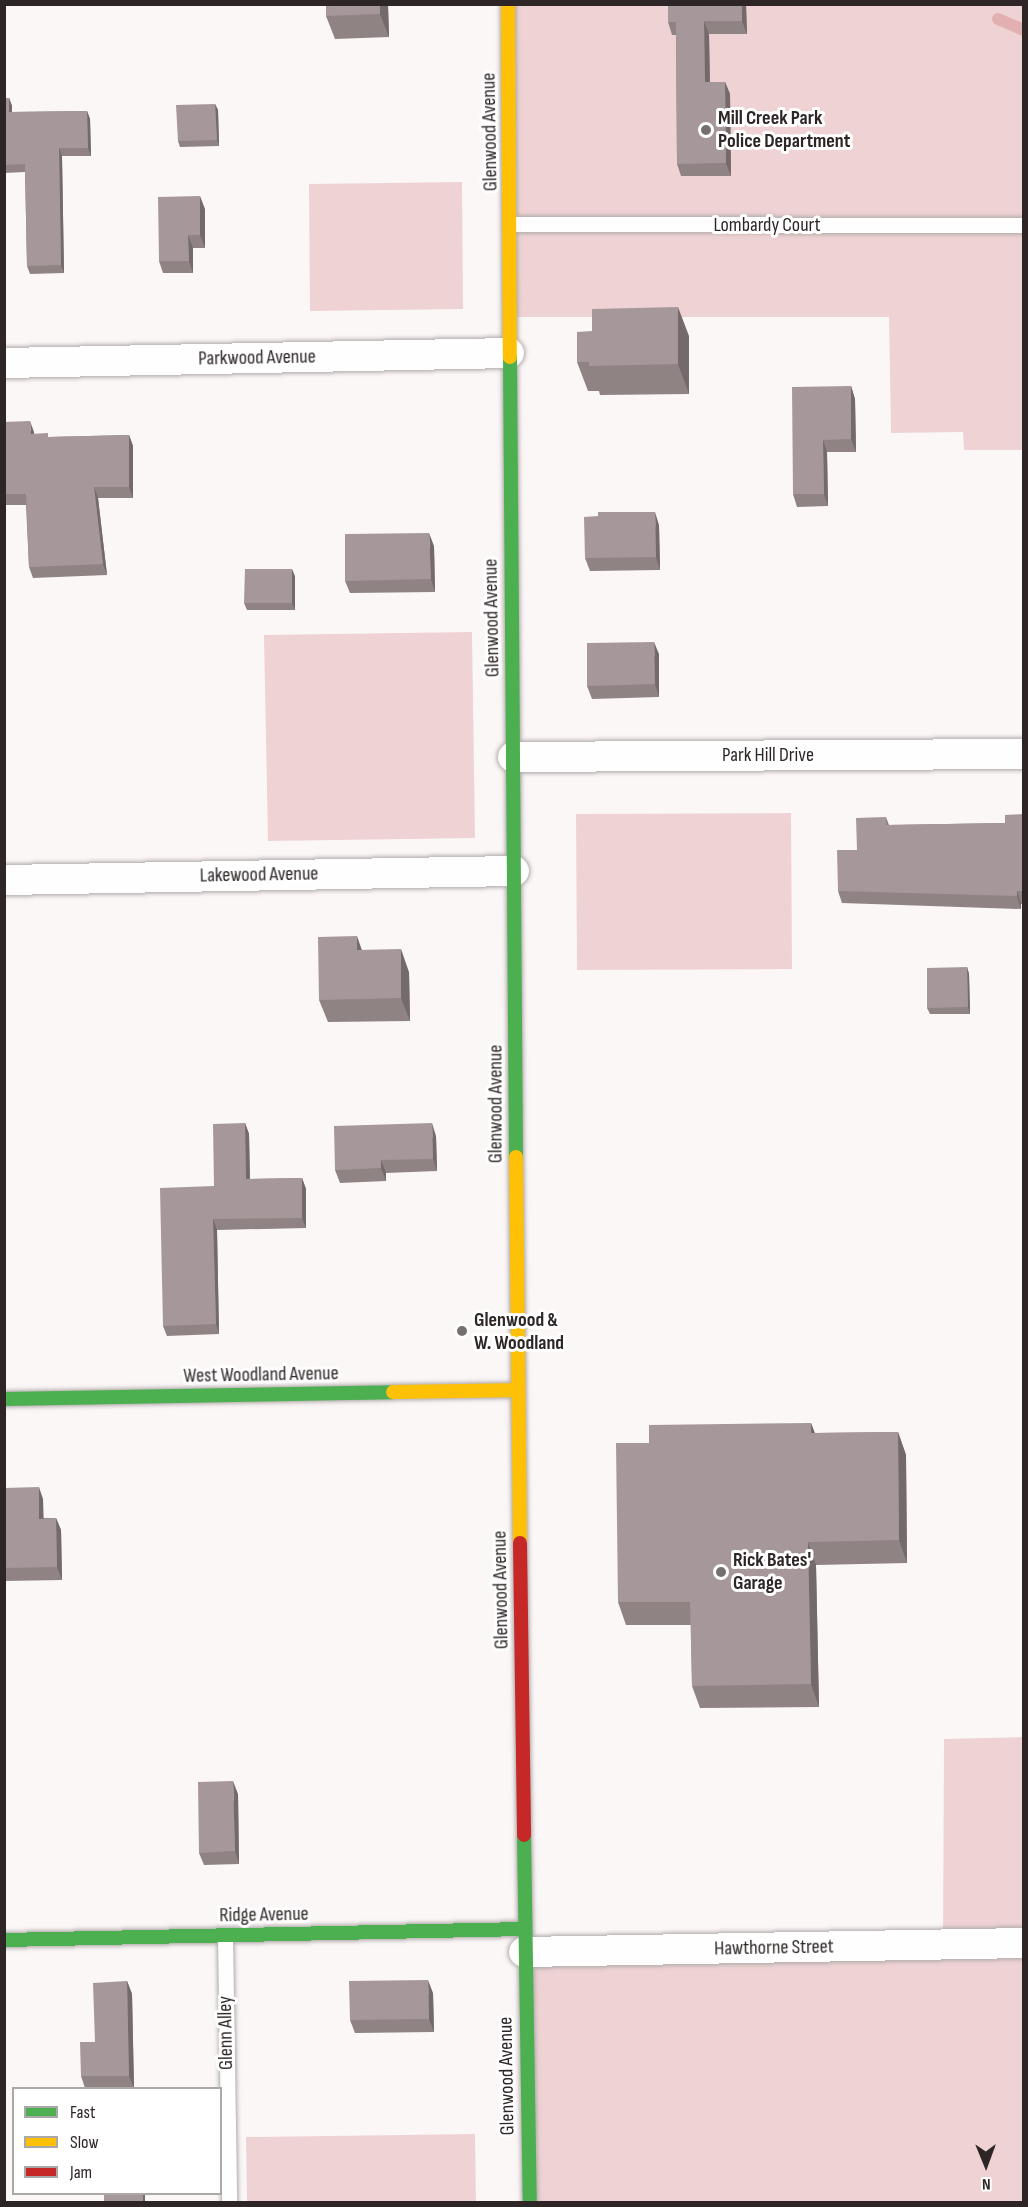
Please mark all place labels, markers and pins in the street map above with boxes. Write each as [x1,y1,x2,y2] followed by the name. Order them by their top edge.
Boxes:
[718,106,850,153] place label: Mill Creek Park Police Department
[699,123,713,137] marker: Mill Creek Park Police Department
[474,1308,564,1355] place label: Glenwood & W. Woodland
[455,1324,469,1338] marker: Glenwood & W. Woodland
[733,1548,811,1595] place label: Rick Bates' Garage
[714,1565,728,1579] marker: Rick Bates' Garage

